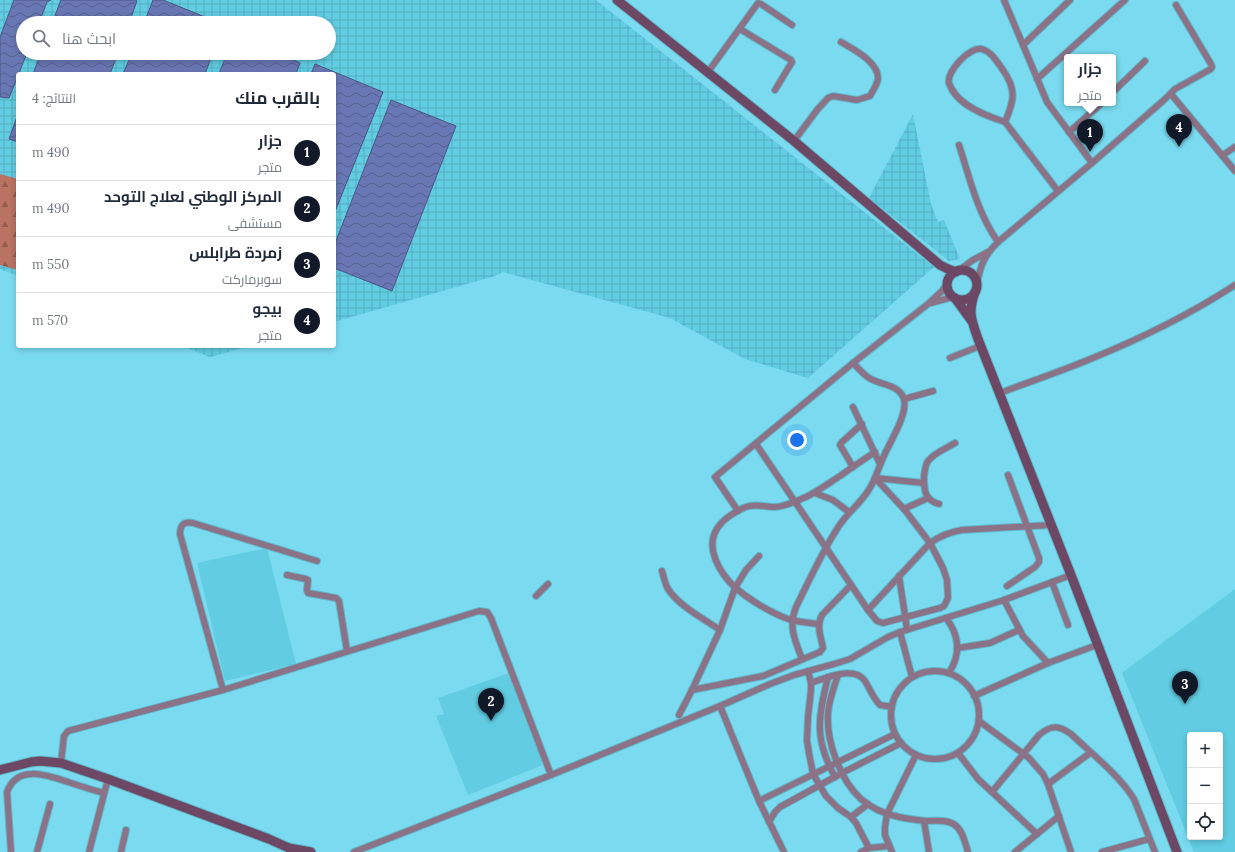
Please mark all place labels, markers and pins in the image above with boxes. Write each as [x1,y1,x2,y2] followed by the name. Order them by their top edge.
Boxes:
[1166,114,1192,147] pin: 4
[1077,119,1103,152] pin: 1
[1172,671,1198,704] pin: 3
[478,688,504,721] pin: 2

